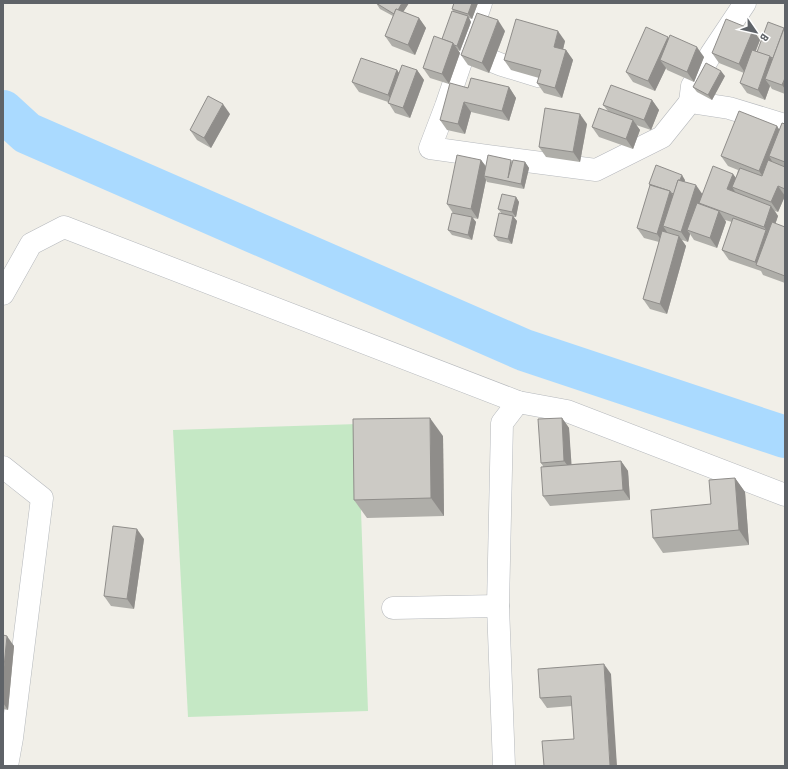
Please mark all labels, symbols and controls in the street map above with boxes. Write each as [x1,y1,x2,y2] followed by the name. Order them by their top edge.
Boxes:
[736,12,776,52] north arrow
[757,31,771,44] text: B

